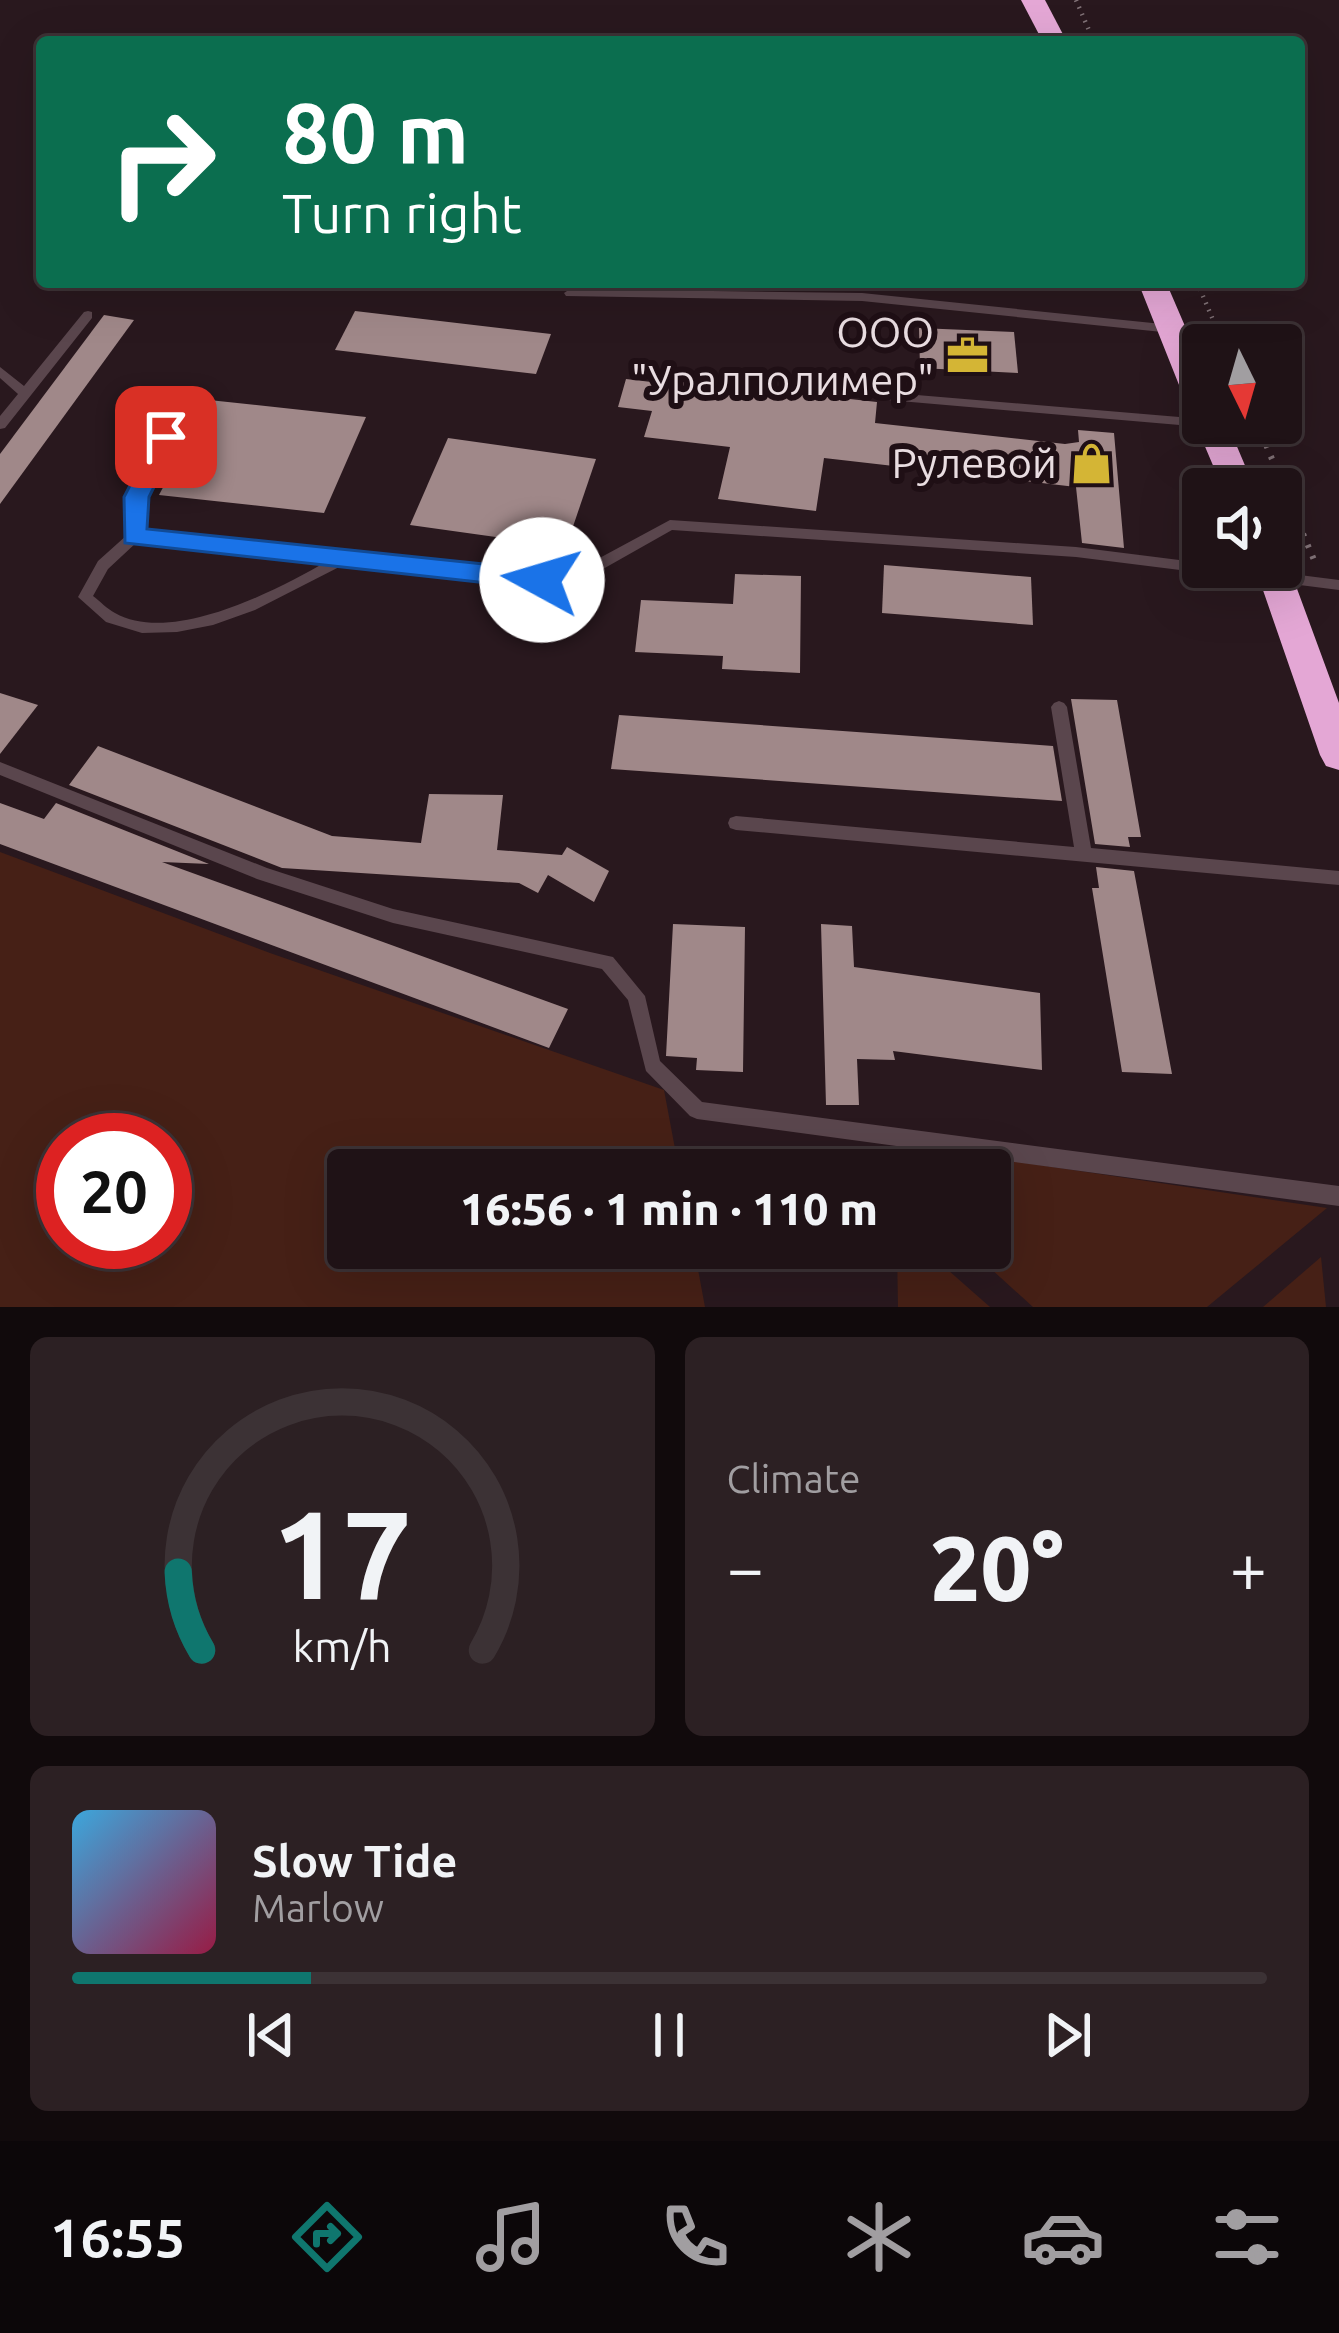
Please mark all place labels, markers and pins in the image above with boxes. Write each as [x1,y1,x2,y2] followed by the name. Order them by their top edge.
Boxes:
[631,308,934,403] place label: OOO "Уралполимер"
[945,333,991,379] office icon: OOO "Уралполимер"
[115,386,217,488] pin
[892,439,1057,486] place label: Рулевой
[1068,440,1114,486] shop icon: Рулевой

